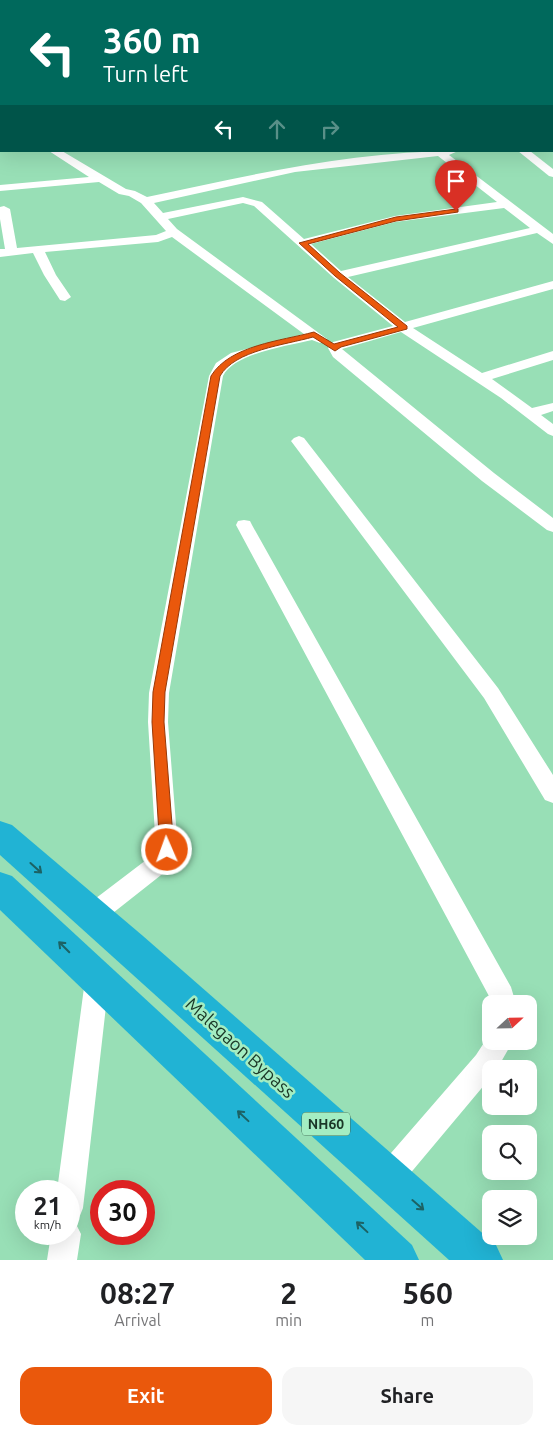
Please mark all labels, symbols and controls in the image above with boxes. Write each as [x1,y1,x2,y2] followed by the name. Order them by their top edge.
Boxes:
[20,20,85,85] icon: left
[103,20,201,60] text: 360 m
[103,61,188,86] text: Turn left
[210,115,238,143] icon: left
[263,115,291,143] icon: ahead
[316,115,344,143] icon: right
[435,160,477,211] pin
[442,167,470,195] icon: arrive
[140,823,192,875] position arrow
[30,862,43,873] one-way arrow
[57,941,70,953] one-way arrow
[182,993,299,1102] street label: Malegaon Bypass
[482,995,538,1050] north arrow
[482,995,537,1245] map controls
[482,1060,537,1115] button: sound
[237,1110,249,1122] one-way arrow
[302,1112,350,1136] road number: NH60
[482,1125,537,1180] button: search
[90,1180,155,1245] speed limit sign: 30
[482,1190,537,1245] button: layers
[33,1192,62,1220] text: 21
[412,1199,425,1211] one-way arrow
[34,1218,61,1231] text: km/h
[355,1221,368,1233] one-way arrow
[100,1276,175,1310] text: 08:27
[280,1276,297,1310] text: 2
[402,1276,453,1310] text: 560
[114,1311,161,1329] text: Arrival
[275,1311,302,1329] text: min
[421,1311,434,1329] text: m
[20,1367,272,1425] button: Exit
[282,1367,533,1425] button: Share

